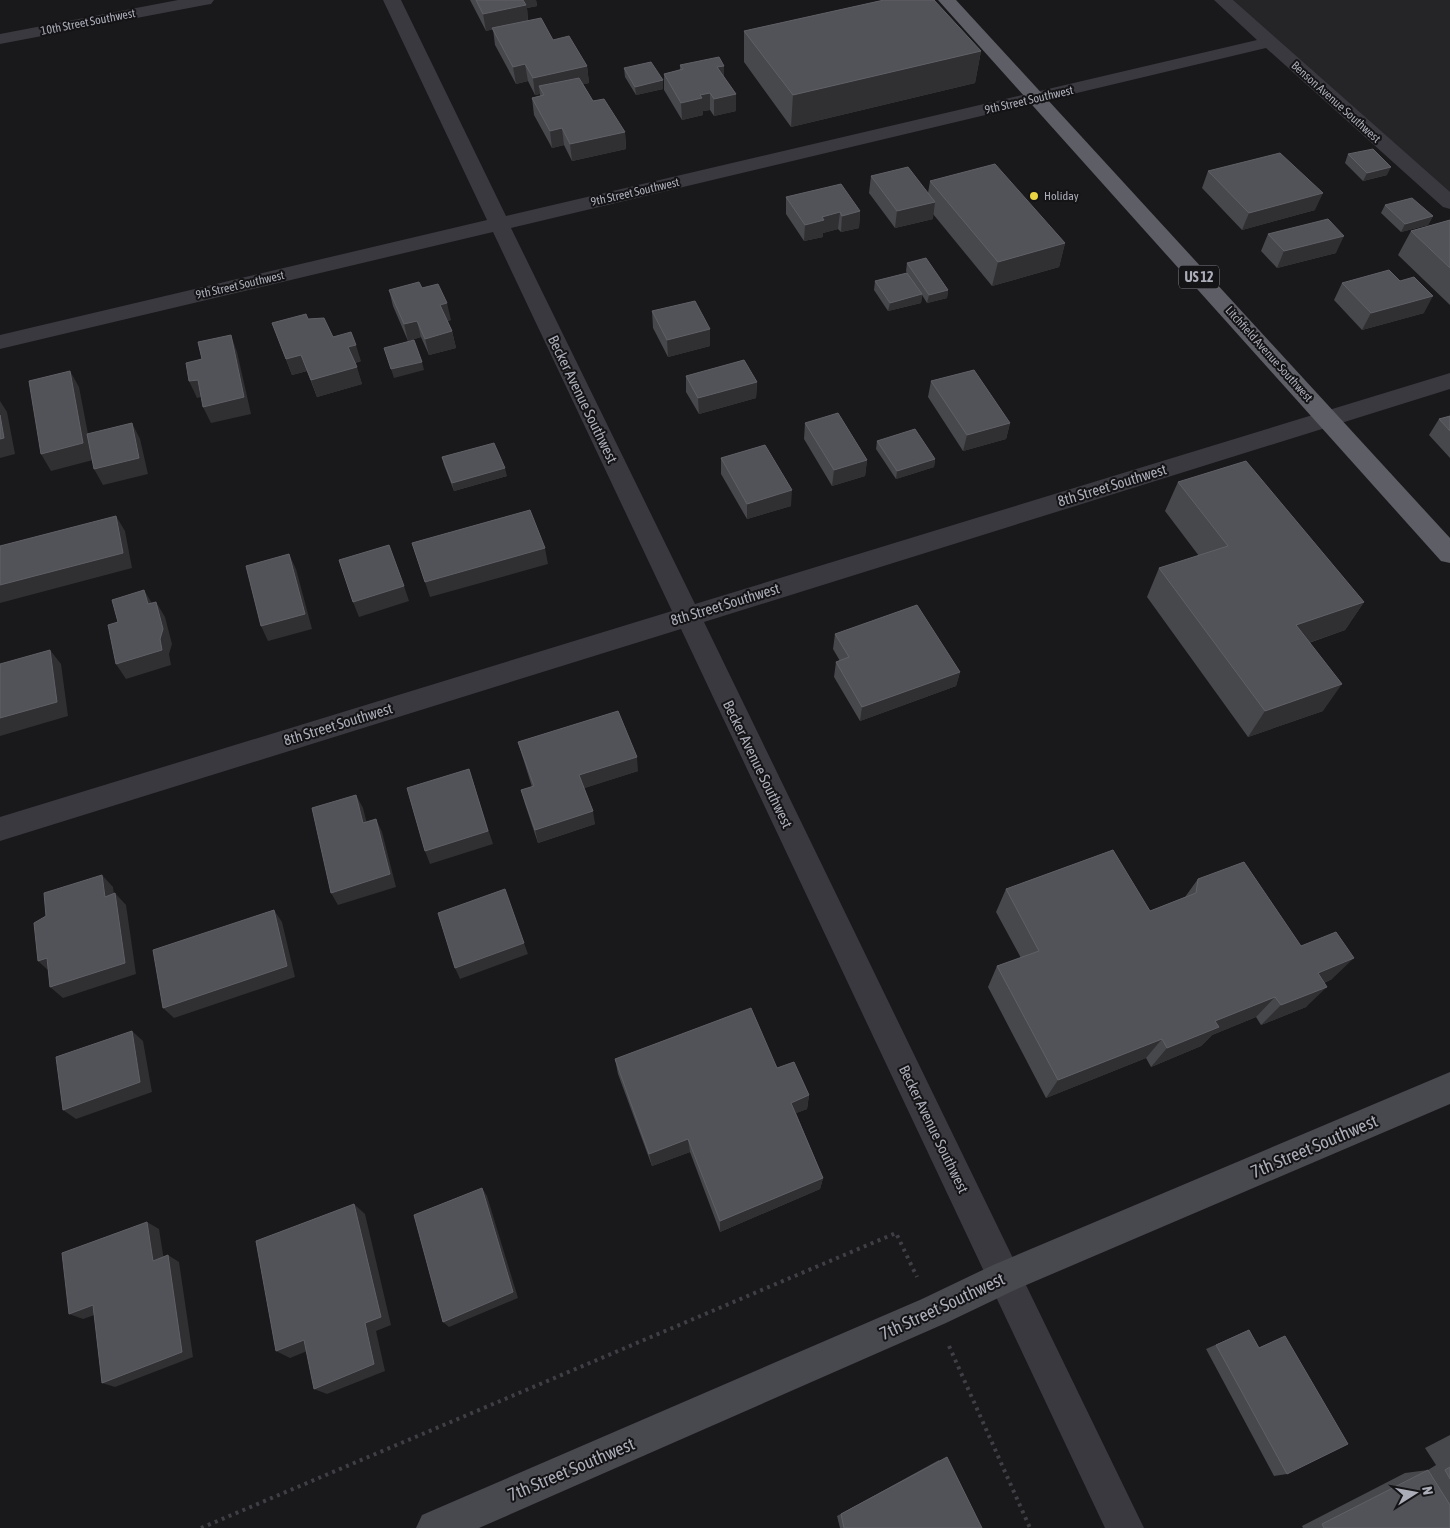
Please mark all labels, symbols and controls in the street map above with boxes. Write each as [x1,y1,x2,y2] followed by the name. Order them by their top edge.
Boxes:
[39,6,137,38] street label: 10th Street Southwest
[1289,58,1384,146] street label: Benson Avenue Southwest
[983,83,1075,117] street label: 9th Street Southwest
[589,175,681,209] street label: 9th Street Southwest
[1044,189,1079,203] place label: Holiday
[1028,190,1040,202] marker: Holiday
[1179,266,1219,288] road number: US 12
[194,268,286,302] street label: 9th Street Southwest
[1222,303,1316,405] street label: Litchfield Avenue Southwest
[545,332,621,466] street label: Becker Avenue Southwest
[1055,460,1169,510] street label: 8th Street Southwest
[668,579,782,629] street label: 8th Street Southwest
[720,697,796,831] street label: Becker Avenue Southwest
[281,699,395,749] street label: 8th Street Southwest
[896,1062,972,1196] street label: Becker Avenue Southwest
[1247,1110,1381,1182] street label: 7th Street Southwest
[876,1268,1008,1344] street label: 7th Street Southwest
[504,1433,638,1505] street label: 7th Street Southwest
[1390,1468,1440,1518] north arrow
[1419,1485,1436,1496] text: N

